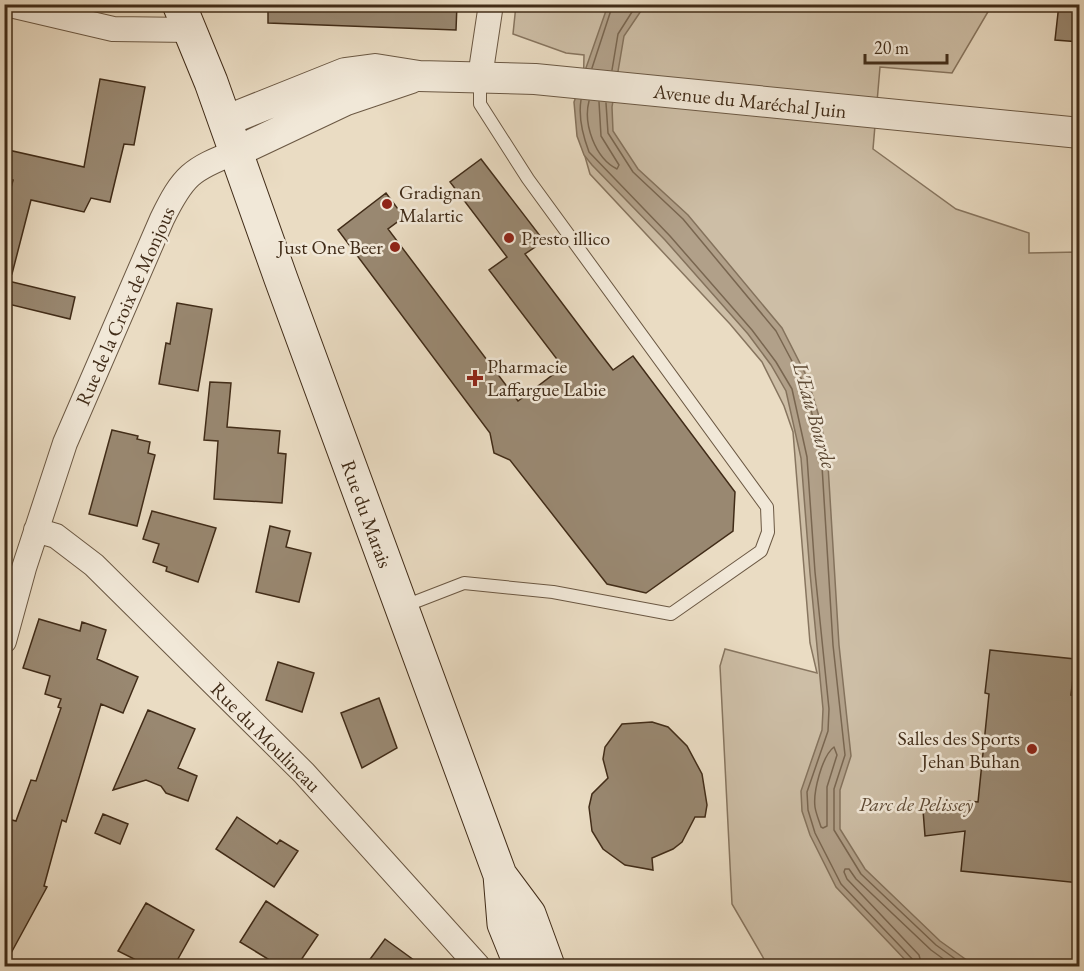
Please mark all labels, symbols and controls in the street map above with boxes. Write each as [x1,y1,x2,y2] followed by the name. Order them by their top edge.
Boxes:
[865,27,948,65] scale bar
[874,36,909,59] text: 20 m
[651,78,848,124] street label: Avenue du Maréchal Juin
[399,179,481,228] place label: Gradignan Malartic
[380,197,394,211] marker: Gradignan Malartic
[69,203,181,409] street label: Rue de la Croix de Monjous
[521,225,610,251] place label: Presto illico
[502,231,516,245] marker: Presto illico
[275,234,383,260] place label: Just One Beer
[388,240,402,254] marker: Just One Beer
[487,353,606,402] place label: Pharmacie Laffargue Labie
[787,358,843,472] water label: L'Eau Bourde
[468,371,482,385] marker: Pharmacie Laffargue Labie
[335,457,399,571] street label: Rue du Marais
[205,676,327,798] street label: Rue du Moulineau
[897,725,1020,774] place label: Salles des Sports Jehan Buhan
[1025,742,1039,756] marker: Salles des Sports Jehan Buhan
[859,791,973,817] park label: Parc de Pelissey

